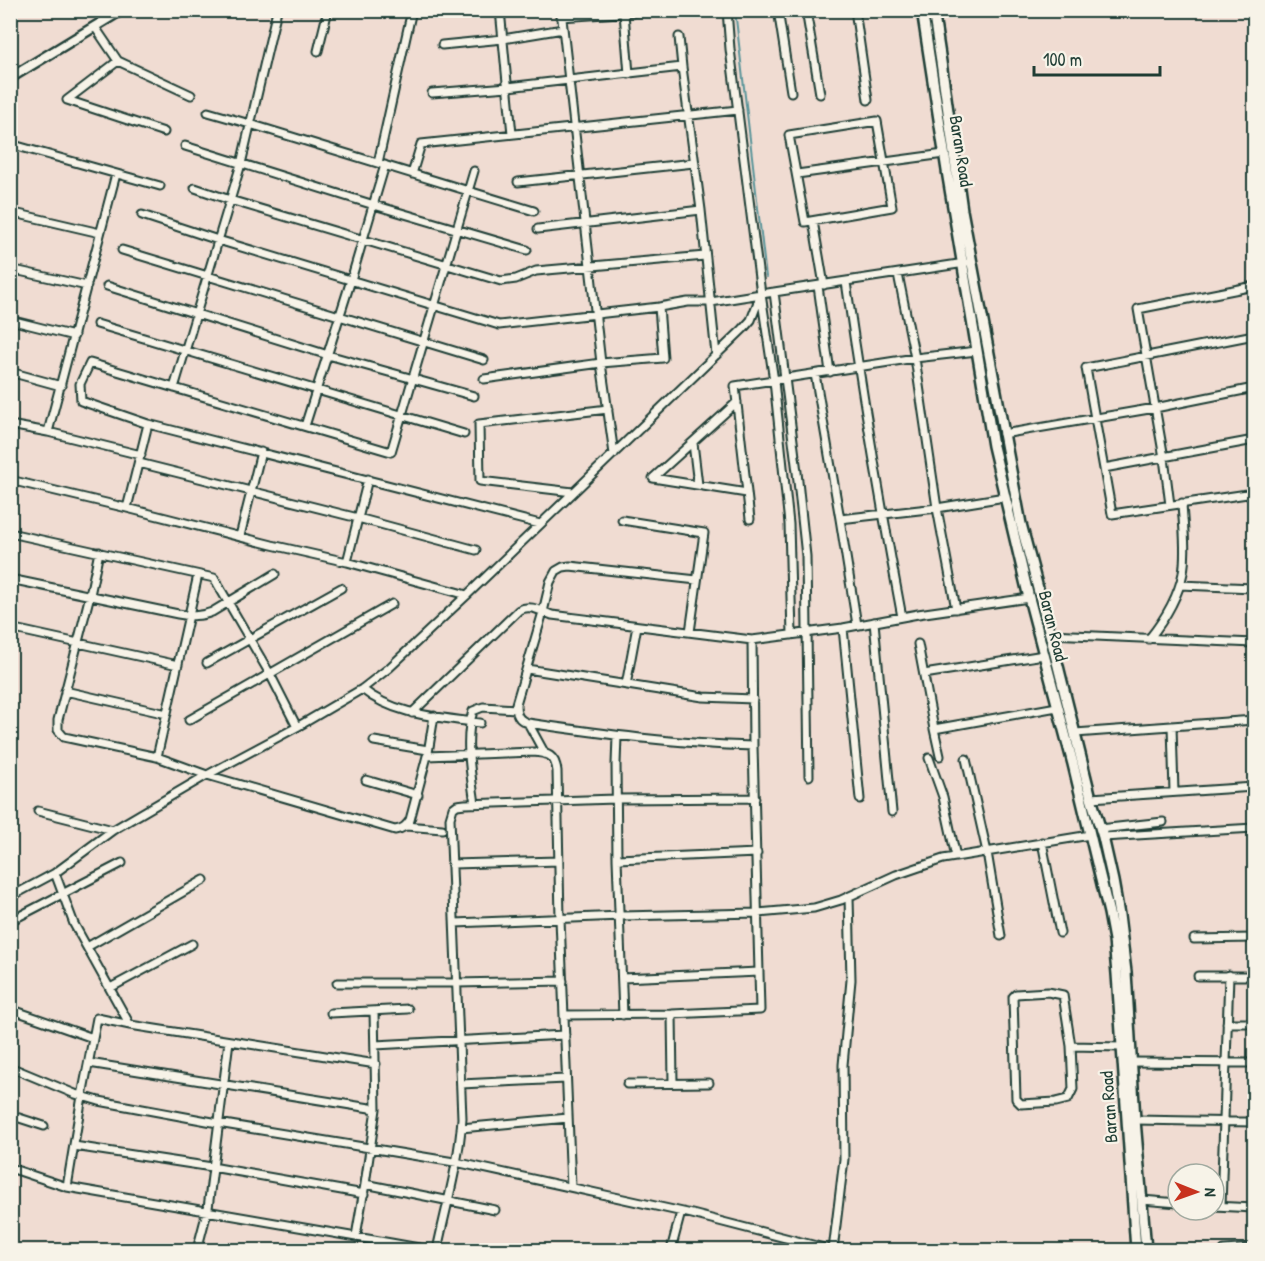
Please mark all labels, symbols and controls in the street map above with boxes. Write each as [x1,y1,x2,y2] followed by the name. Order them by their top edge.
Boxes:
[1034,39,1160,77] scale bar
[1043,47,1082,72] text: 100 m
[944,113,979,188] street label: Baran Road
[1033,588,1074,664] street label: Baran Road
[1094,1070,1123,1144] street label: Baran Road
[1166,1162,1226,1222] north arrow
[1200,1188,1222,1197] text: N

